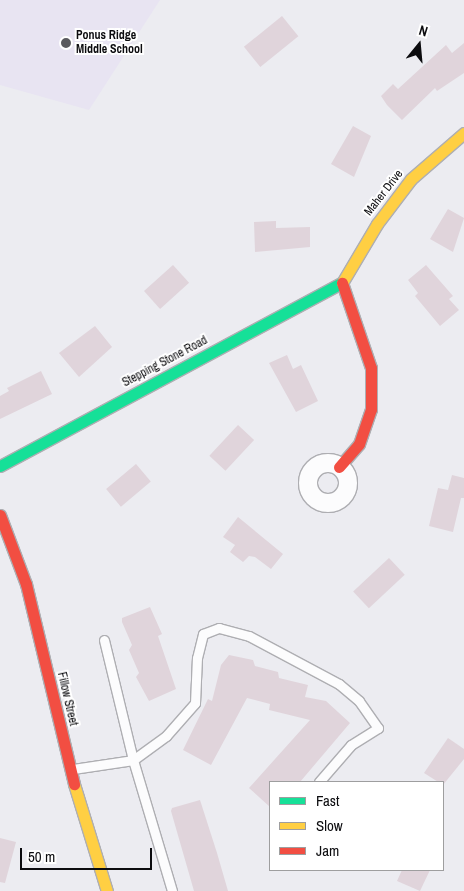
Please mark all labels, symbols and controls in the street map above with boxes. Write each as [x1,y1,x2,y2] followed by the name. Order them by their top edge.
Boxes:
[394,20,444,70] north arrow
[417,21,430,40] text: N
[76,29,143,57] place label: Ponus Ridge Middle School
[60,37,72,49] marker: Ponus Ridge Middle School
[362,167,406,219] street label: Maher Drive
[120,334,210,390] street label: Stepping Stone Road
[54,671,80,727] street label: Fillow Street
[269,781,444,871] legend
[316,790,339,811] text: Fast
[316,815,343,836] text: Slow
[22,838,155,870] scale bar
[316,840,339,861] text: Jam
[28,846,55,867] text: 50 m

